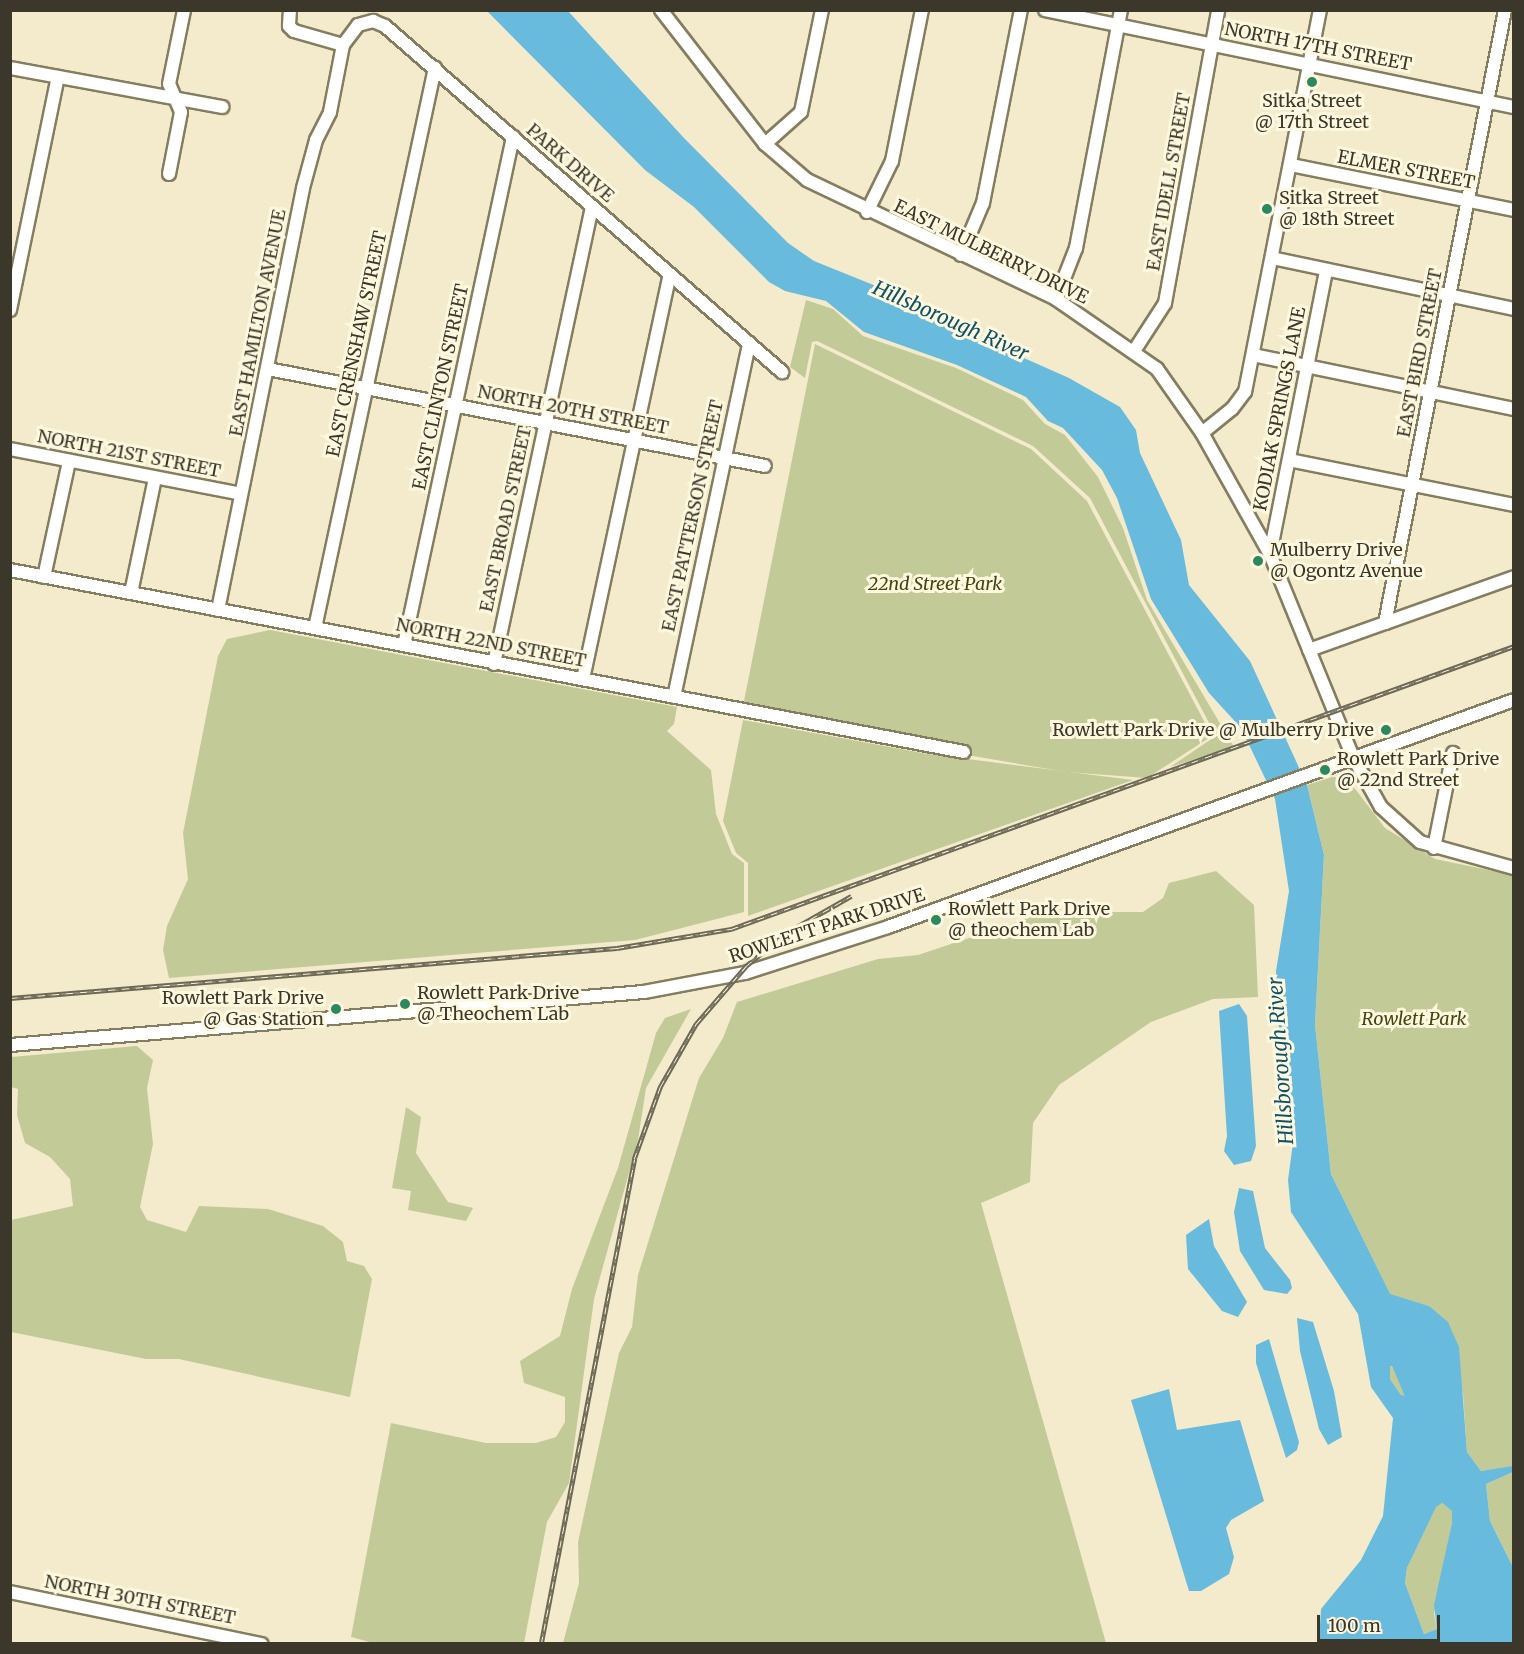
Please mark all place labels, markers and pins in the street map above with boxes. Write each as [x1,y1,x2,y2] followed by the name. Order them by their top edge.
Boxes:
[1305,75,1319,89] marker: Sitka Street @ 17th Street
[1255,91,1369,134] place label: Sitka Street @ 17th Street
[1279,188,1395,230] place label: Sitka Street @ 18th Street
[1260,202,1274,216] marker: Sitka Street @ 18th Street
[1270,540,1423,582] place label: Mulberry Drive @ Ogontz Avenue
[1251,554,1265,568] marker: Mulberry Drive @ Ogontz Avenue
[1052,719,1374,741] place label: Rowlett Park Drive @ Mulberry Drive
[1379,723,1393,737] marker: Rowlett Park Drive @ Mulberry Drive
[1337,749,1499,792] place label: Rowlett Park Drive @ 22nd Street
[1318,763,1332,777] marker: Rowlett Park Drive @ 22nd Street
[948,899,1110,942] place label: Rowlett Park Drive @ theochem Lab
[929,913,943,927] marker: Rowlett Park Drive @ theochem Lab
[417,983,579,1026] place label: Rowlett Park Drive @ Theochem Lab
[162,988,324,1030] place label: Rowlett Park Drive @ Gas Station
[398,997,412,1011] marker: Rowlett Park Drive @ Theochem Lab
[329,1002,343,1016] marker: Rowlett Park Drive @ Gas Station

